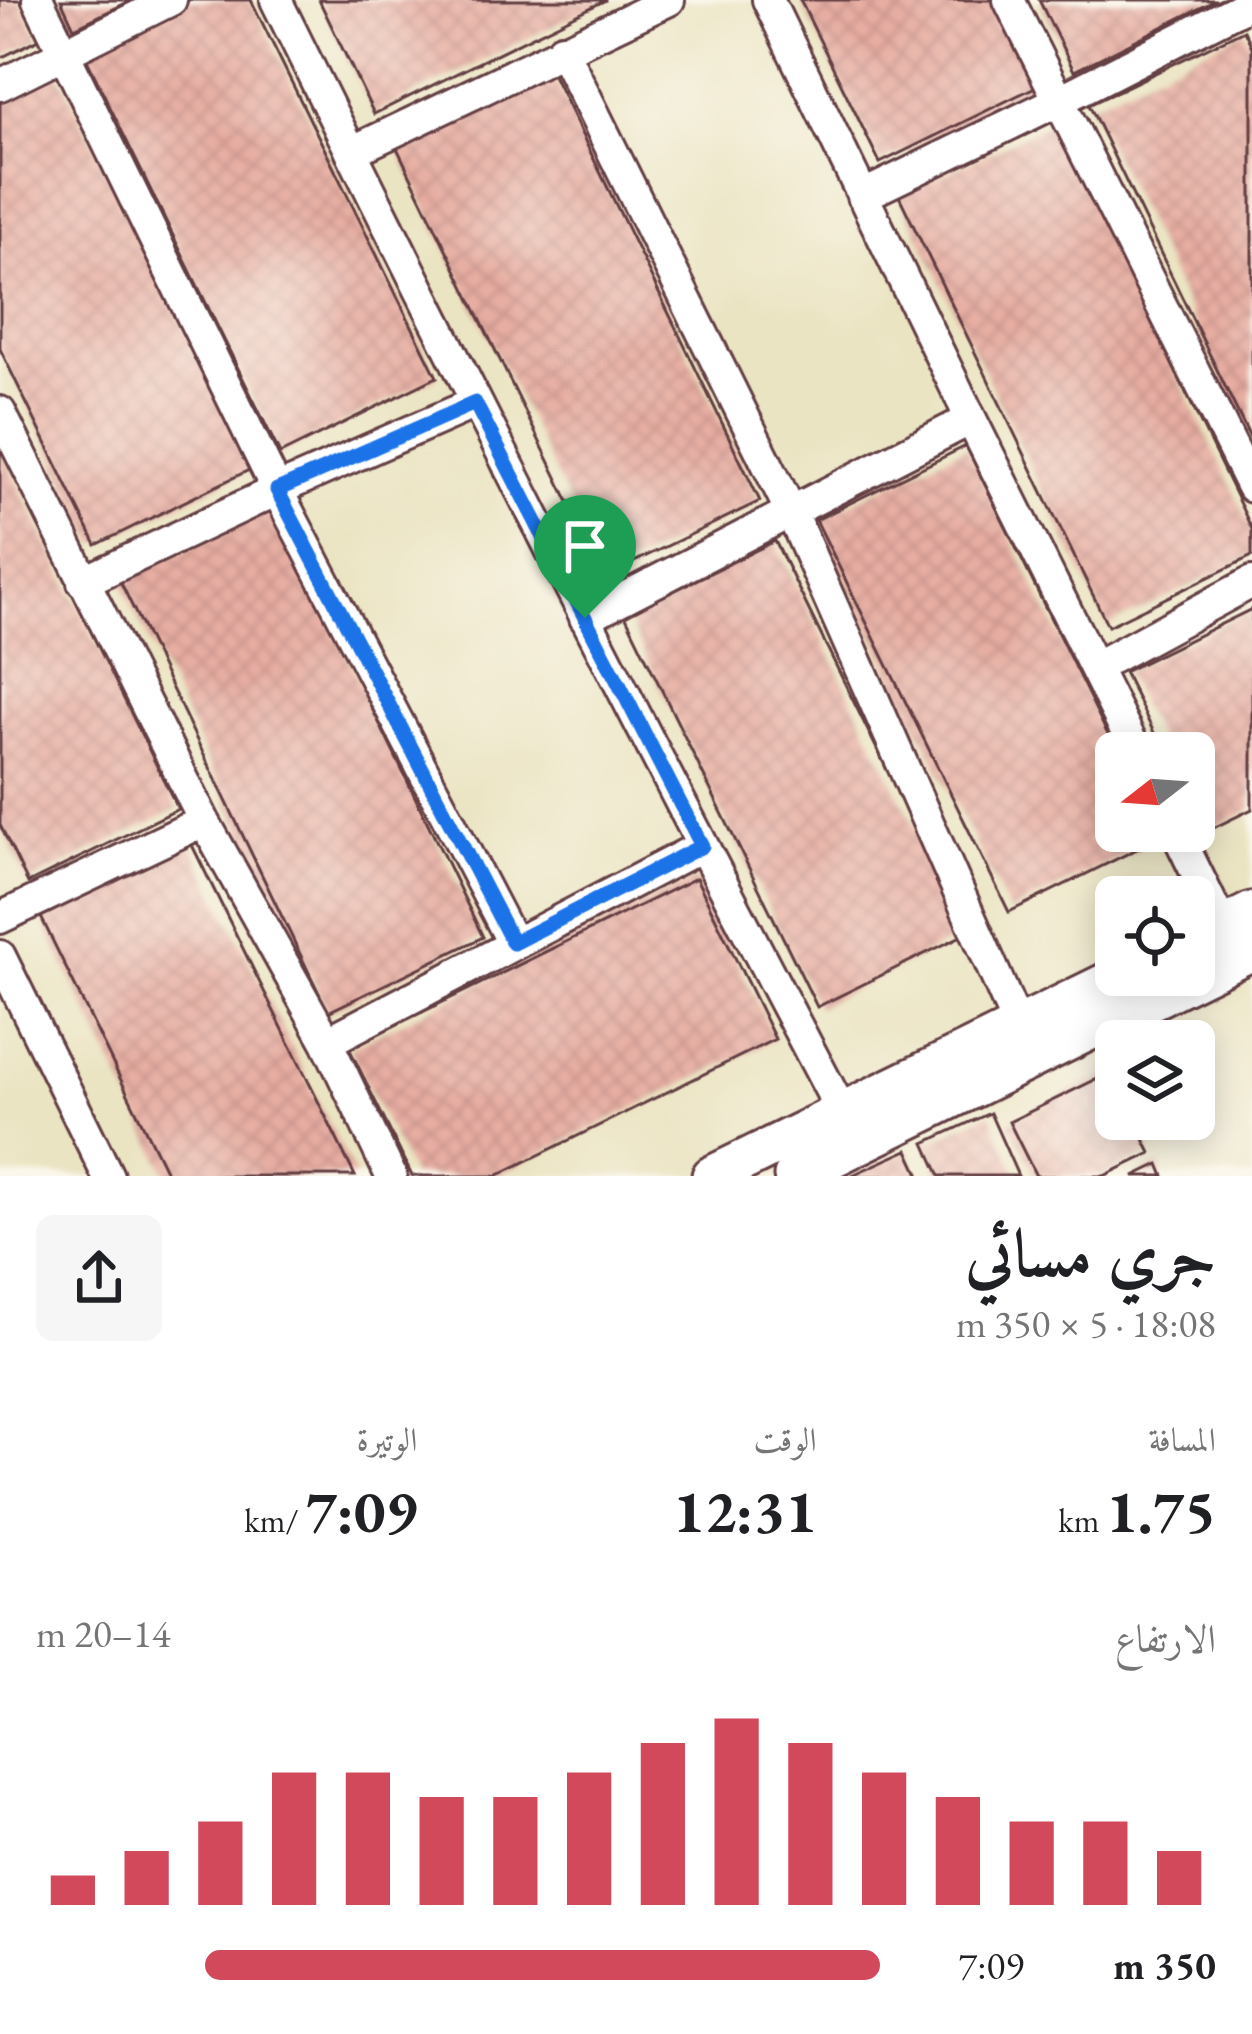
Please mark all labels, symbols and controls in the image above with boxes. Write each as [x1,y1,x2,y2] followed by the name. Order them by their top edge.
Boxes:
[534,495,636,618] pin
[552,513,618,579] icon: arrive
[1095,732,1215,852] north arrow
[1095,732,1215,1140] map controls
[1095,876,1215,996] button: locate
[1095,1020,1215,1140] button: layers
[965,1210,1216,1296] text: جري مسائي
[36,1215,162,1341] button: share
[956,1298,1216,1349] text: 18:08 · 5 × 350 m
[356,1418,417,1461] text: الوتيرة
[753,1418,817,1461] text: الوقت
[1149,1418,1216,1461] text: المسافة
[305,1472,417,1550] text: 7:09
[673,1472,817,1550] text: 12:31
[1106,1472,1216,1550] text: 1.75
[244,1499,305,1542] text: /km
[1058,1499,1106,1542] text: km
[36,1608,171,1659] text: 14–20 m
[1115,1613,1216,1664] text: الارتفاع
[958,1940,1024,1991] text: 7:09
[1113,1940,1216,1991] text: 350 m

